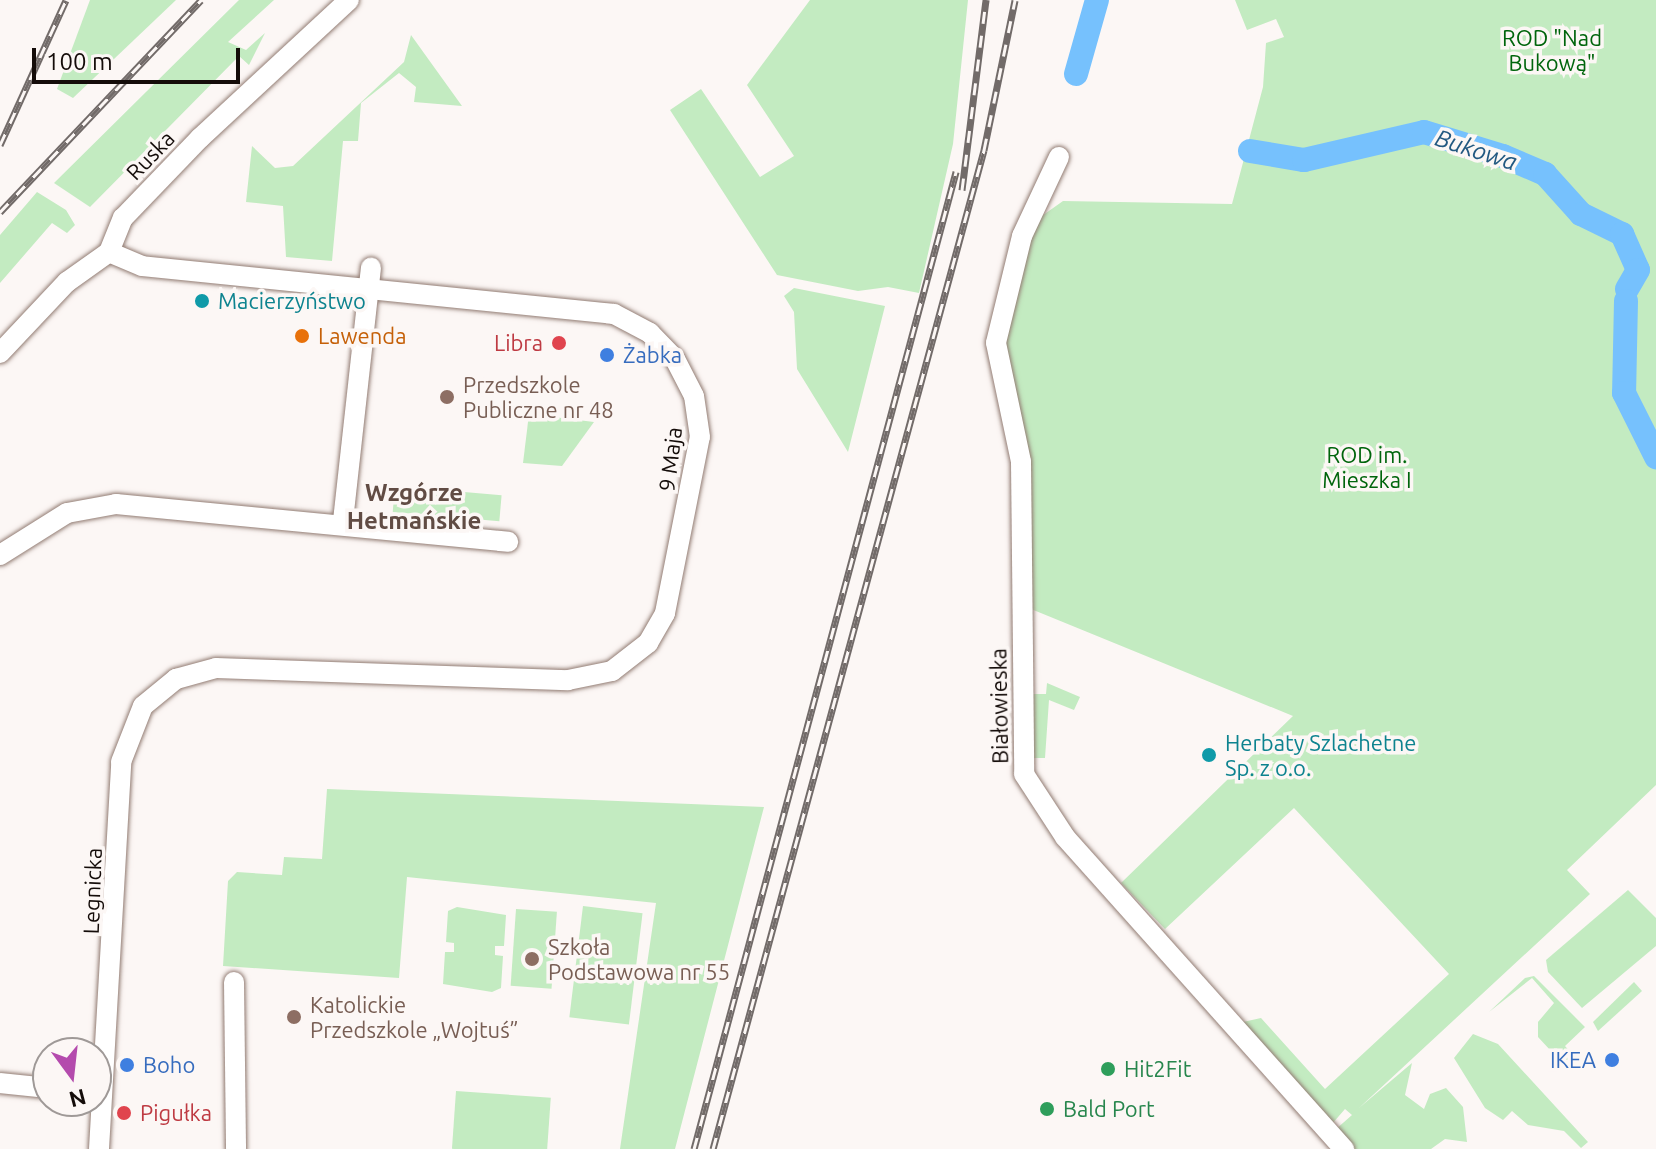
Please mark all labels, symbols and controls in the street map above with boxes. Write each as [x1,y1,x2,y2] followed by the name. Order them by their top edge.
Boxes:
[1502,24,1602,76] park label: ROD "Nad Bukową"
[36,32,244,82] scale bar
[46,48,113,75] text: 100 m
[1432,123,1520,177] water label: Bukowa
[120,125,180,185] street label: Ruska
[218,288,366,314] place label: Macierzyństwo
[193,292,211,310] marker: Macierzyństwo
[318,323,406,349] place label: Lawenda
[293,327,311,345] marker: Lawenda
[494,330,543,356] place label: Libra
[550,334,568,352] marker: Libra
[623,342,682,368] place label: Żabka
[598,346,616,364] marker: Żabka
[463,371,614,422] place label: Przedszkole Publiczne nr 48
[438,388,456,406] marker: Przedszkole Publiczne nr 48
[653,425,687,493] street label: 9 Maja
[1322,441,1412,492] park label: ROD im. Mieszka I
[347,479,481,535] district label: Wzgórze Hetmańskie
[985,648,1013,764] street label: Białowieska
[1225,729,1416,780] place label: Herbaty Szlachetne Sp. z o.o.
[1200,746,1218,764] marker: Herbaty Szlachetne Sp. z o.o.
[77,847,107,935] street label: Legnicka
[548,933,730,984] place label: Szkoła Podstawowa nr 55
[523,950,541,968] marker: Szkoła Podstawowa nr 55
[310,991,518,1042] place label: Katolickie Przedszkole „Wojtuś”
[285,1008,303,1026] marker: Katolickie Przedszkole „Wojtuś”
[32,1037,112,1117] north arrow
[1550,1047,1596,1073] place label: IKEA
[1603,1051,1621,1069] marker: IKEA
[143,1052,195,1078] place label: Boho
[118,1056,136,1074] marker: Boho
[1124,1056,1191,1082] place label: Hit2Fit
[1099,1060,1117,1078] marker: Hit2Fit
[67,1085,89,1113] text: N
[1063,1096,1155,1122] place label: Bald Port
[140,1100,212,1126] place label: Pigułka
[1038,1100,1056,1118] marker: Bald Port
[115,1104,133,1122] marker: Pigułka

